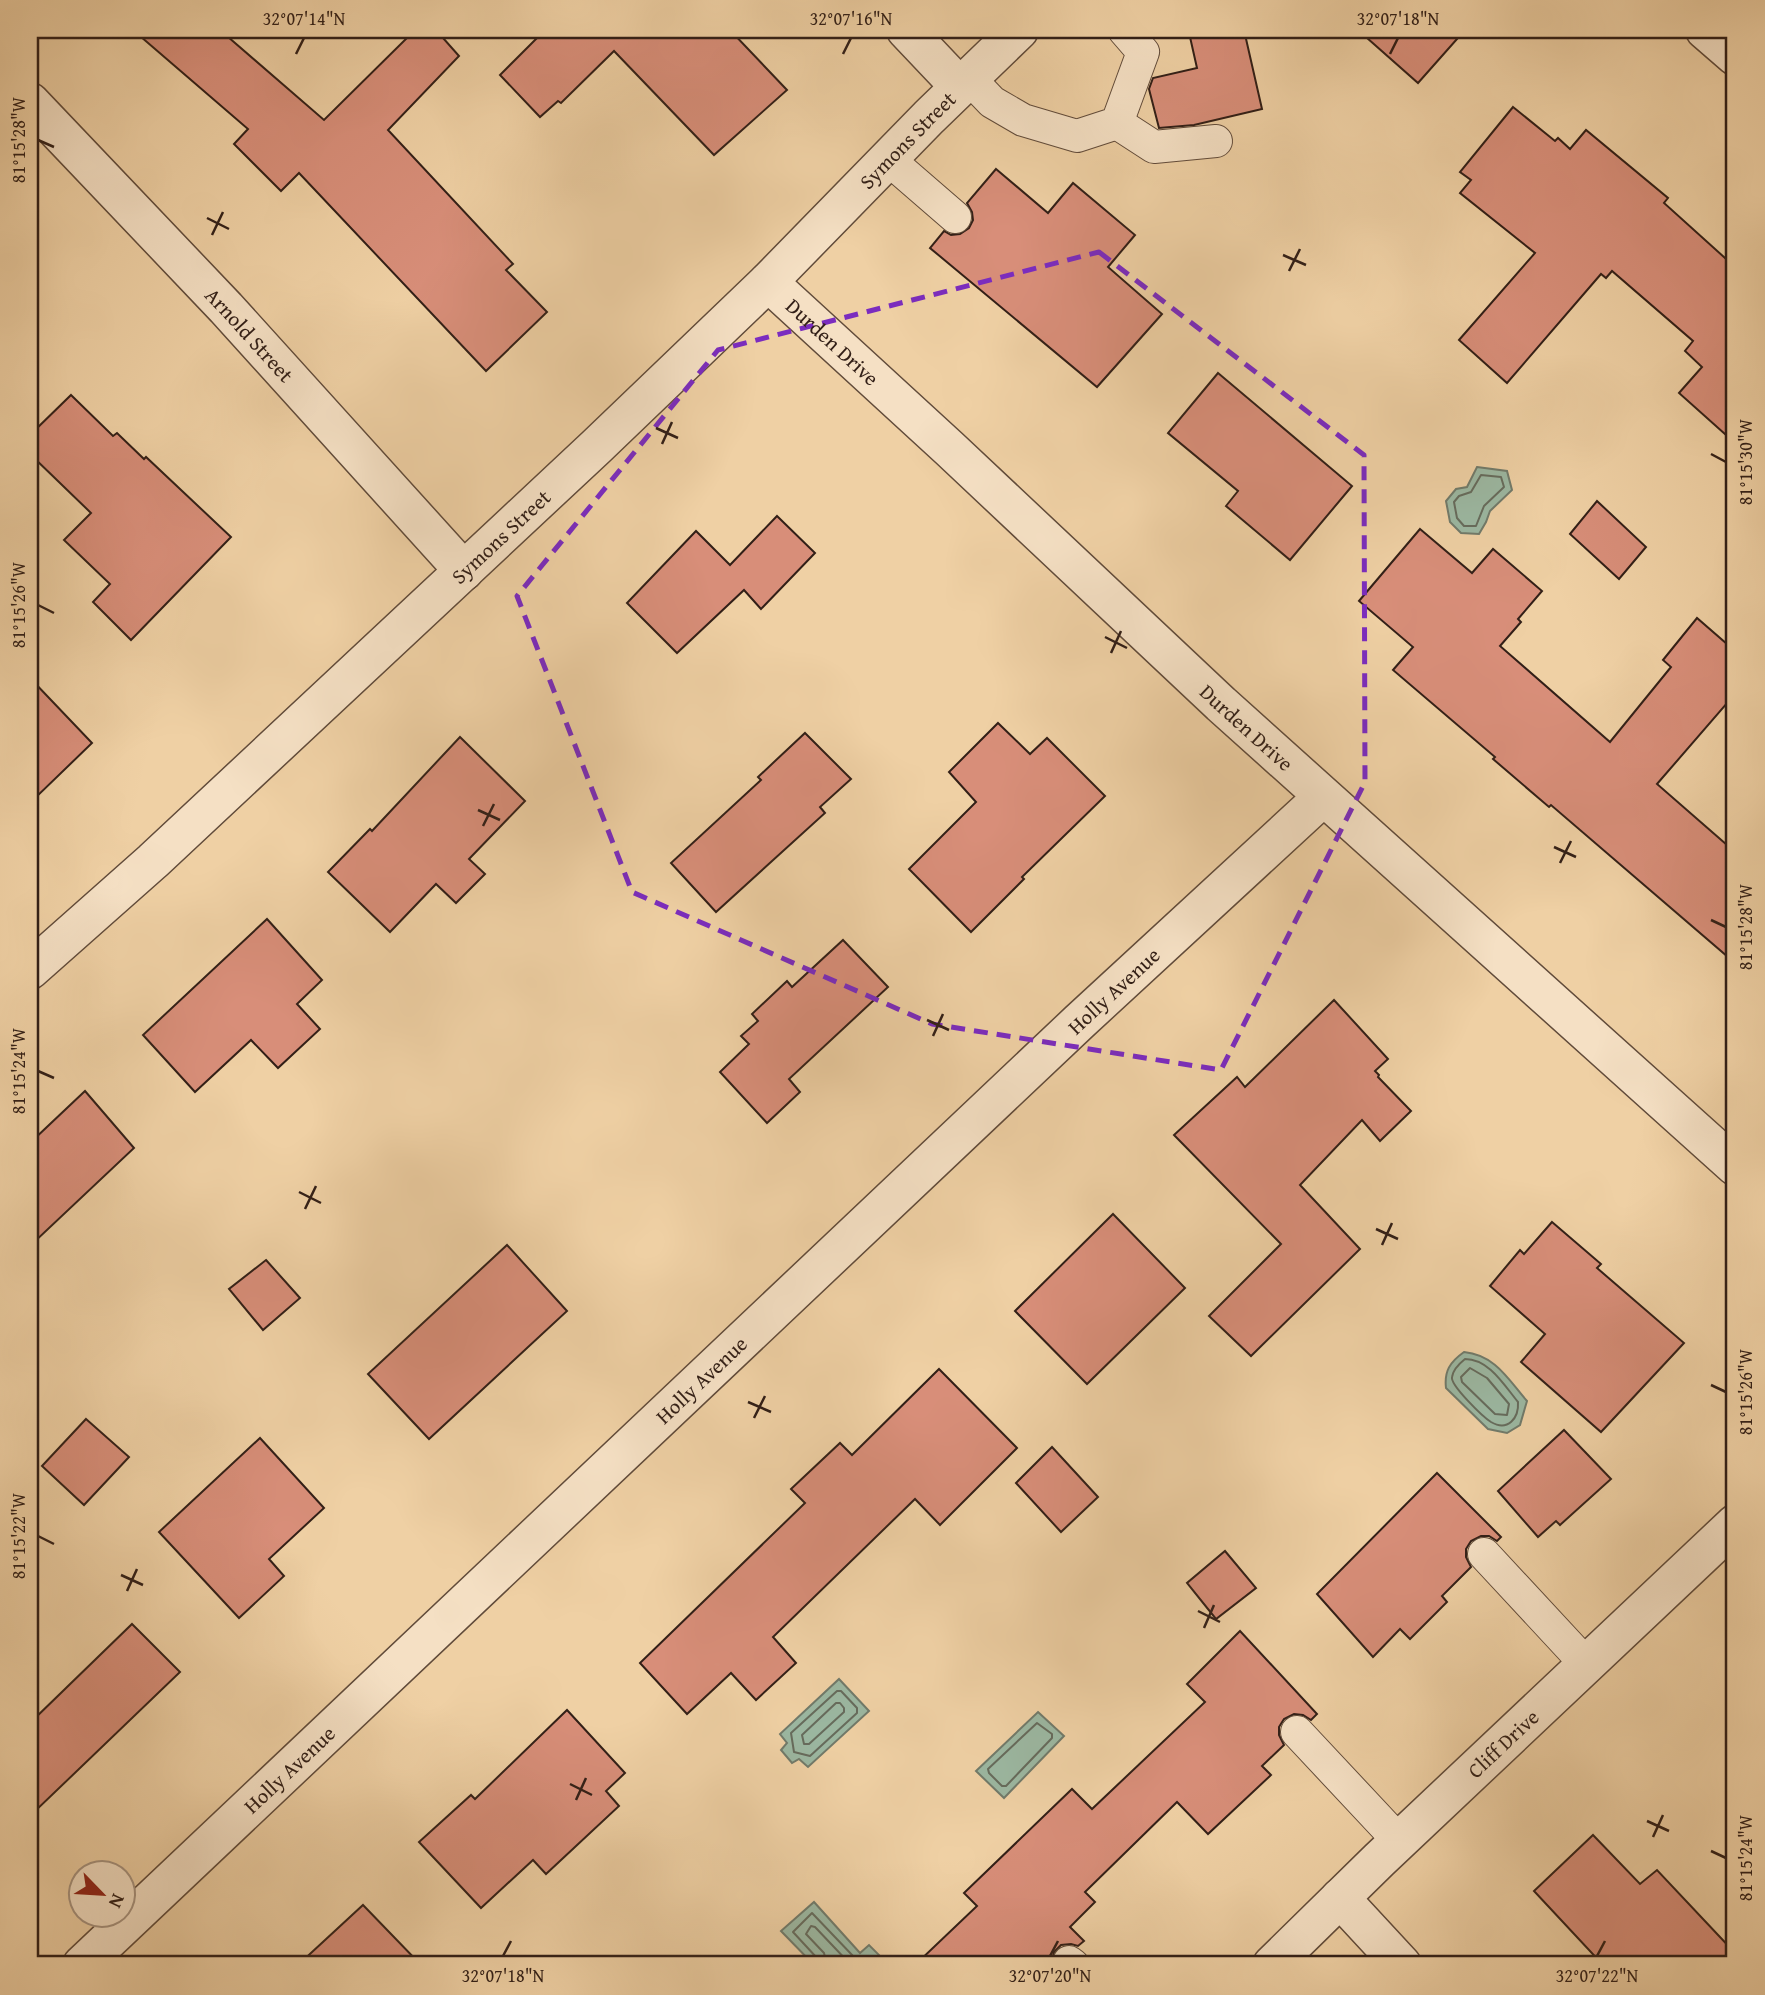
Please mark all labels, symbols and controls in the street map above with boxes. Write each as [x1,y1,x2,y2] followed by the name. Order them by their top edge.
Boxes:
[263,5,346,32] text: 32°07'14"N
[810,5,893,32] text: 32°07'16"N
[1357,5,1440,32] text: 32°07'18"N
[852,83,963,196] street label: Symons Street
[5,96,32,183] text: 81°15'28"W
[198,280,302,389] street label: Arnold Street
[779,290,887,393] street label: Durden Drive
[1732,418,1759,505] text: 81°15'30"W
[444,481,558,591] street label: Symons Street
[5,561,32,648] text: 81°15'26"W
[1193,676,1301,778] street label: Durden Drive
[1732,883,1759,970] text: 81°15'28"W
[1060,939,1167,1041] street label: Holly Avenue
[5,1027,32,1114] text: 81°15'24"W
[648,1328,754,1431] street label: Holly Avenue
[1732,1348,1759,1435] text: 81°15'26"W
[5,1492,32,1579] text: 81°15'22"W
[1460,1702,1546,1785] street label: Cliff Drive
[236,1718,342,1820] street label: Holly Avenue
[1732,1814,1759,1901] text: 81°15'24"W
[66,1858,136,1928] north arrow
[102,1890,133,1913] text: N
[462,1962,545,1989] text: 32°07'18"N
[1009,1962,1092,1989] text: 32°07'20"N
[1556,1962,1639,1989] text: 32°07'22"N

